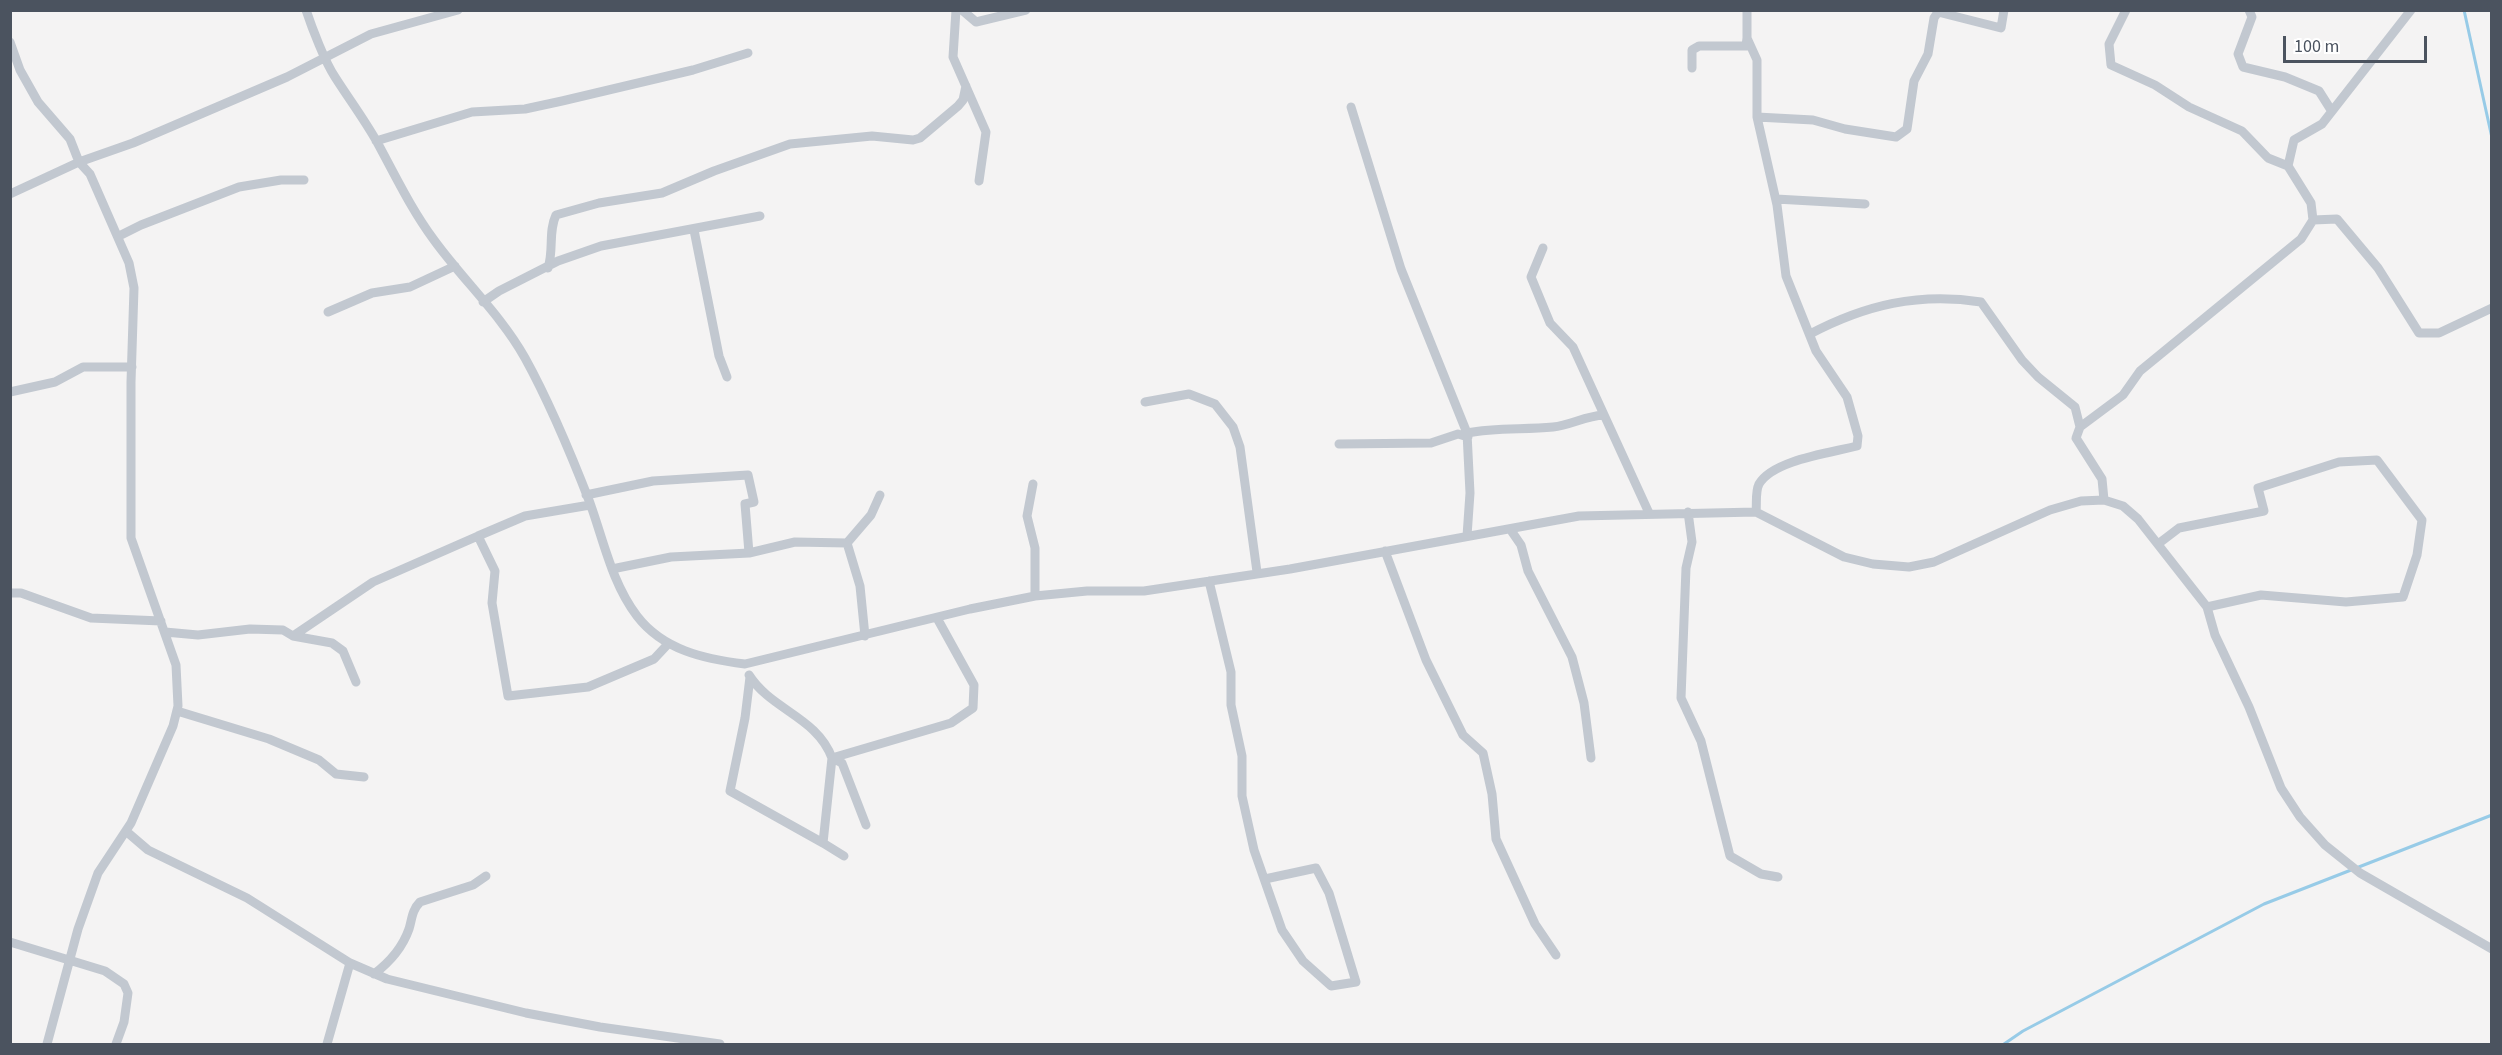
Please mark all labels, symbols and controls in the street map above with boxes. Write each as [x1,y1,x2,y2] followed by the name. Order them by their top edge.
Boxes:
[2286,24,2430,62] scale bar
[2294,34,2339,59] text: 100 m

